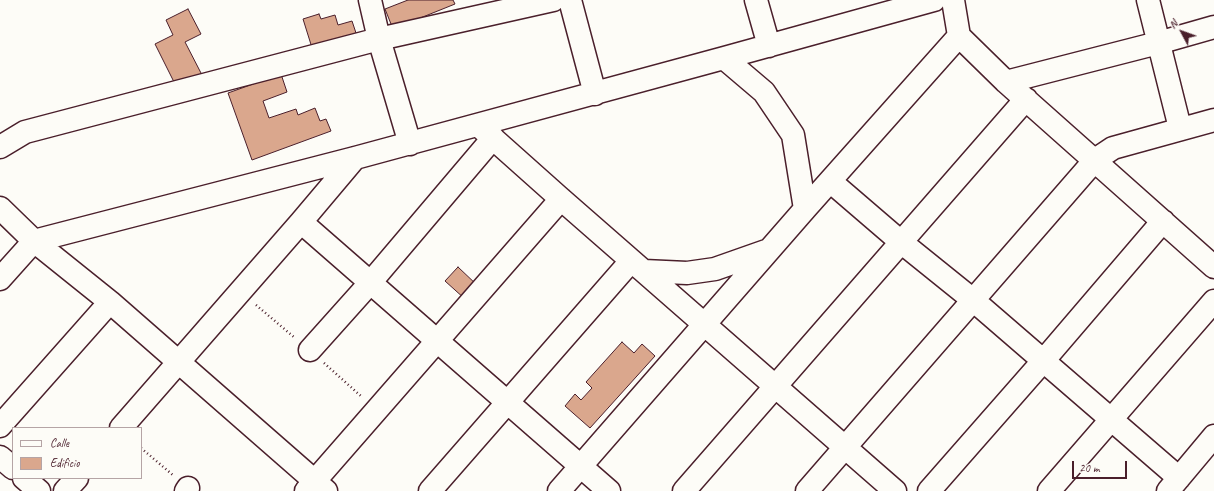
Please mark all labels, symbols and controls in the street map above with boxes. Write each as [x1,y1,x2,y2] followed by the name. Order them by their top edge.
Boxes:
[1162,12,1202,52] north arrow
[1165,17,1180,31] text: N
[12,427,142,479] legend
[50,435,69,451] text: Calle
[1074,453,1129,479] scale bar
[50,455,80,471] text: Edificio
[1079,460,1099,476] text: 20 m

